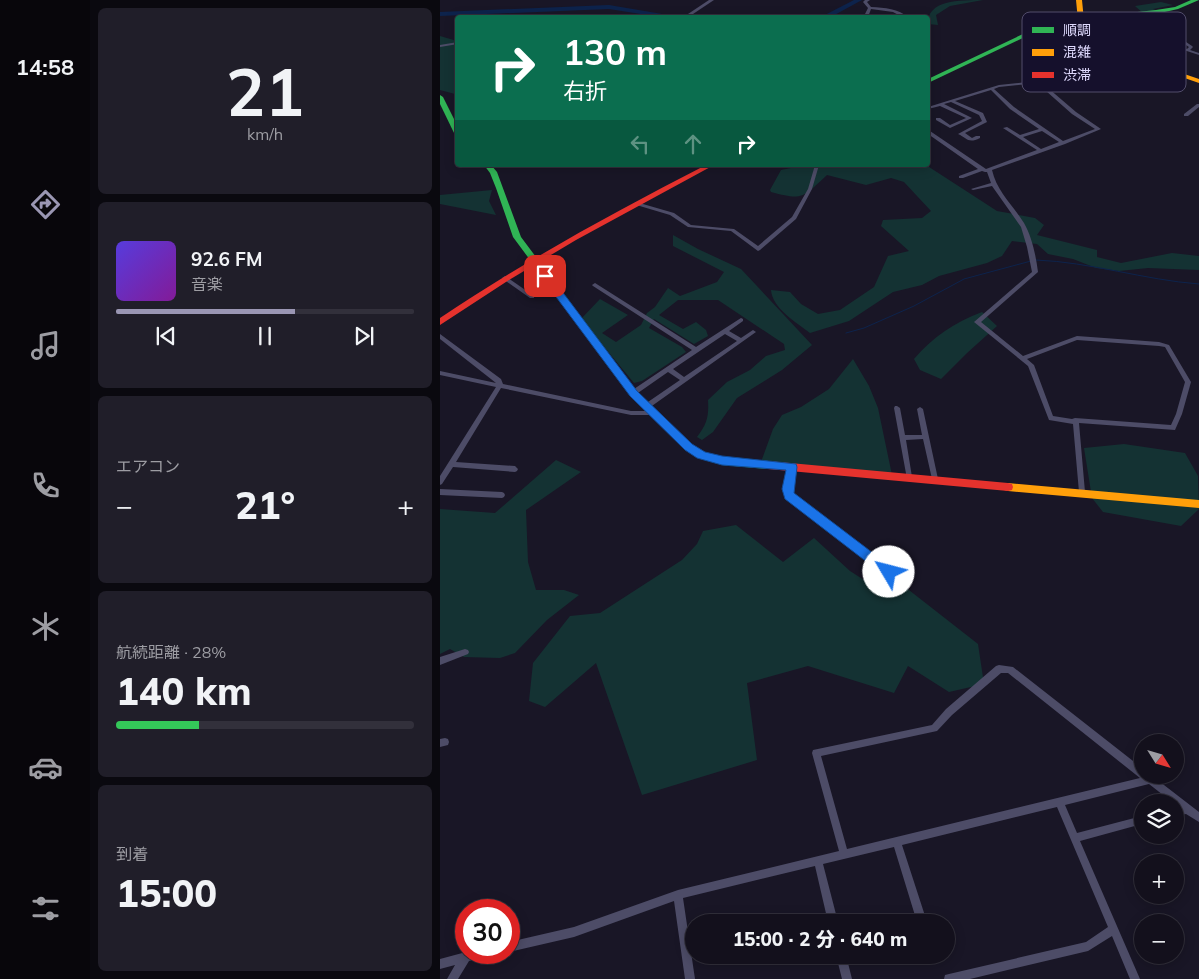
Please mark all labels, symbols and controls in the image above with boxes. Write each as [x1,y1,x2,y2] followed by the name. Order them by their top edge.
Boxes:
[1022,12,1186,92] legend
[1063,21,1091,39] text: 順調
[563,30,667,74] text: 130 m
[480,35,545,100] icon: right
[1063,43,1091,61] text: 混雑
[226,51,304,132] text: 21
[16,53,74,81] text: 14:58
[1063,66,1091,84] text: 渋滞
[563,77,607,105] text: 右折
[247,124,283,144] text: km/h
[626,130,654,158] icon: left
[679,130,707,158] icon: ahead
[732,130,760,158] icon: right
[28,187,63,222] icon: directions
[191,247,263,271] text: 92.6 FM
[524,255,566,297] pin
[531,262,559,290] icon: arrive
[191,274,223,294] text: 音楽
[152,322,180,350] icon: previous
[251,322,279,350] icon: pause
[350,322,378,350] icon: next
[28,328,63,363] icon: music
[116,456,180,476] text: エアコン
[28,468,63,503] icon: phone
[235,481,295,529] text: 21°
[116,488,133,523] text: −
[397,488,414,523] text: +
[862,545,914,597] position arrow
[28,609,63,644] icon: climate
[116,642,226,662] text: 航続距離 · 28%
[116,667,252,715] text: 140 km
[1134,734,1184,784] north arrow
[1134,734,1184,964] map controls
[28,750,63,785] icon: car
[1134,794,1184,844] button: layers
[116,844,148,864] text: 到着
[1134,854,1184,904] button: +
[116,869,217,917] text: 15:00
[28,891,63,926] icon: filters
[455,899,520,964] speed limit sign: 30
[1134,914,1184,964] button: −
[733,927,907,951] text: 15:00 · 2 分 · 640 m

